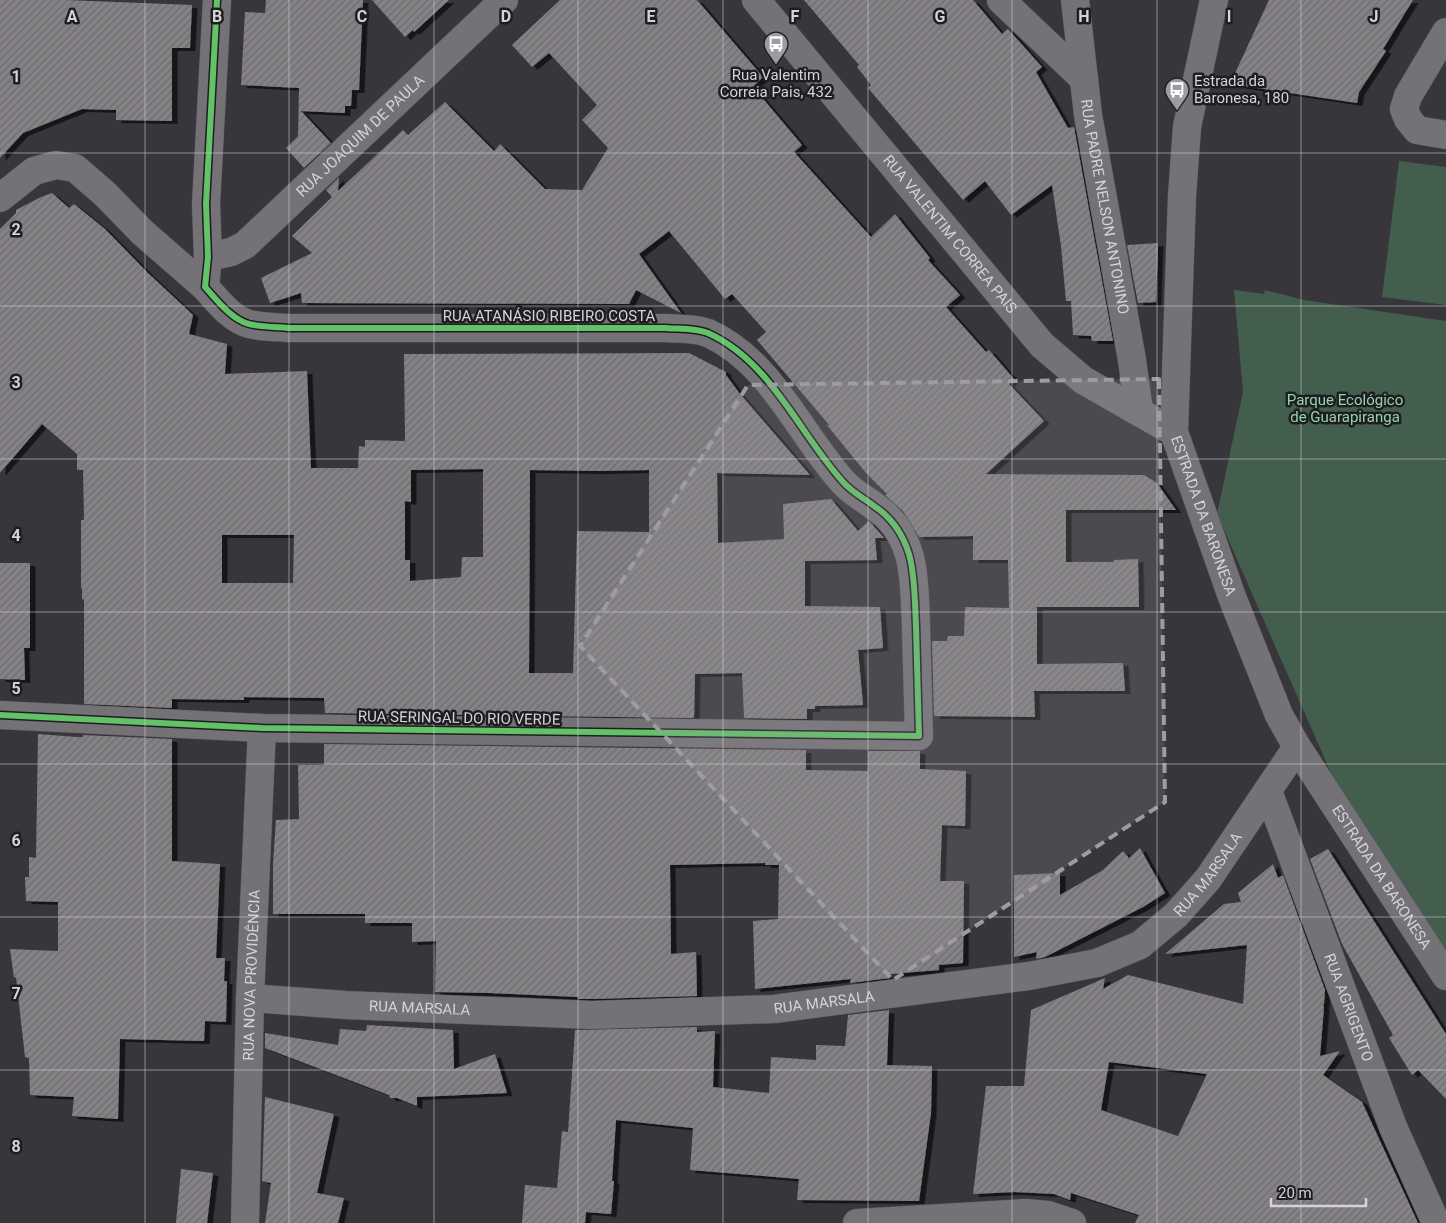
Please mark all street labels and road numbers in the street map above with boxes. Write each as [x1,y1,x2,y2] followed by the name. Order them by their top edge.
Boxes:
[293,71,428,201] street label: RUA JOAQUIM DE PAULA
[1077,98,1133,316] street label: RUA PADRE NELSON ANTONINO
[879,151,1021,317] street label: RUA VALENTIM CORREA PAIS
[443,307,656,325] street label: RUA ATANÁSIO RIBEIRO COSTA
[1167,433,1240,599] street label: ESTRADA DA BARONESA
[358,707,561,729] street label: RUA SERINGAL DO RIO VERDE
[1328,802,1435,953] street label: ESTRADA DA BARONESA
[1170,829,1246,920] street label: RUA MARSALA
[240,889,264,1061] street label: RUA NOVA PROVIDÊNCIA
[1320,951,1377,1064] street label: RUA AGRIGENTO
[773,987,876,1018] street label: RUA MARSALA
[369,997,471,1019] street label: RUA MARSALA

